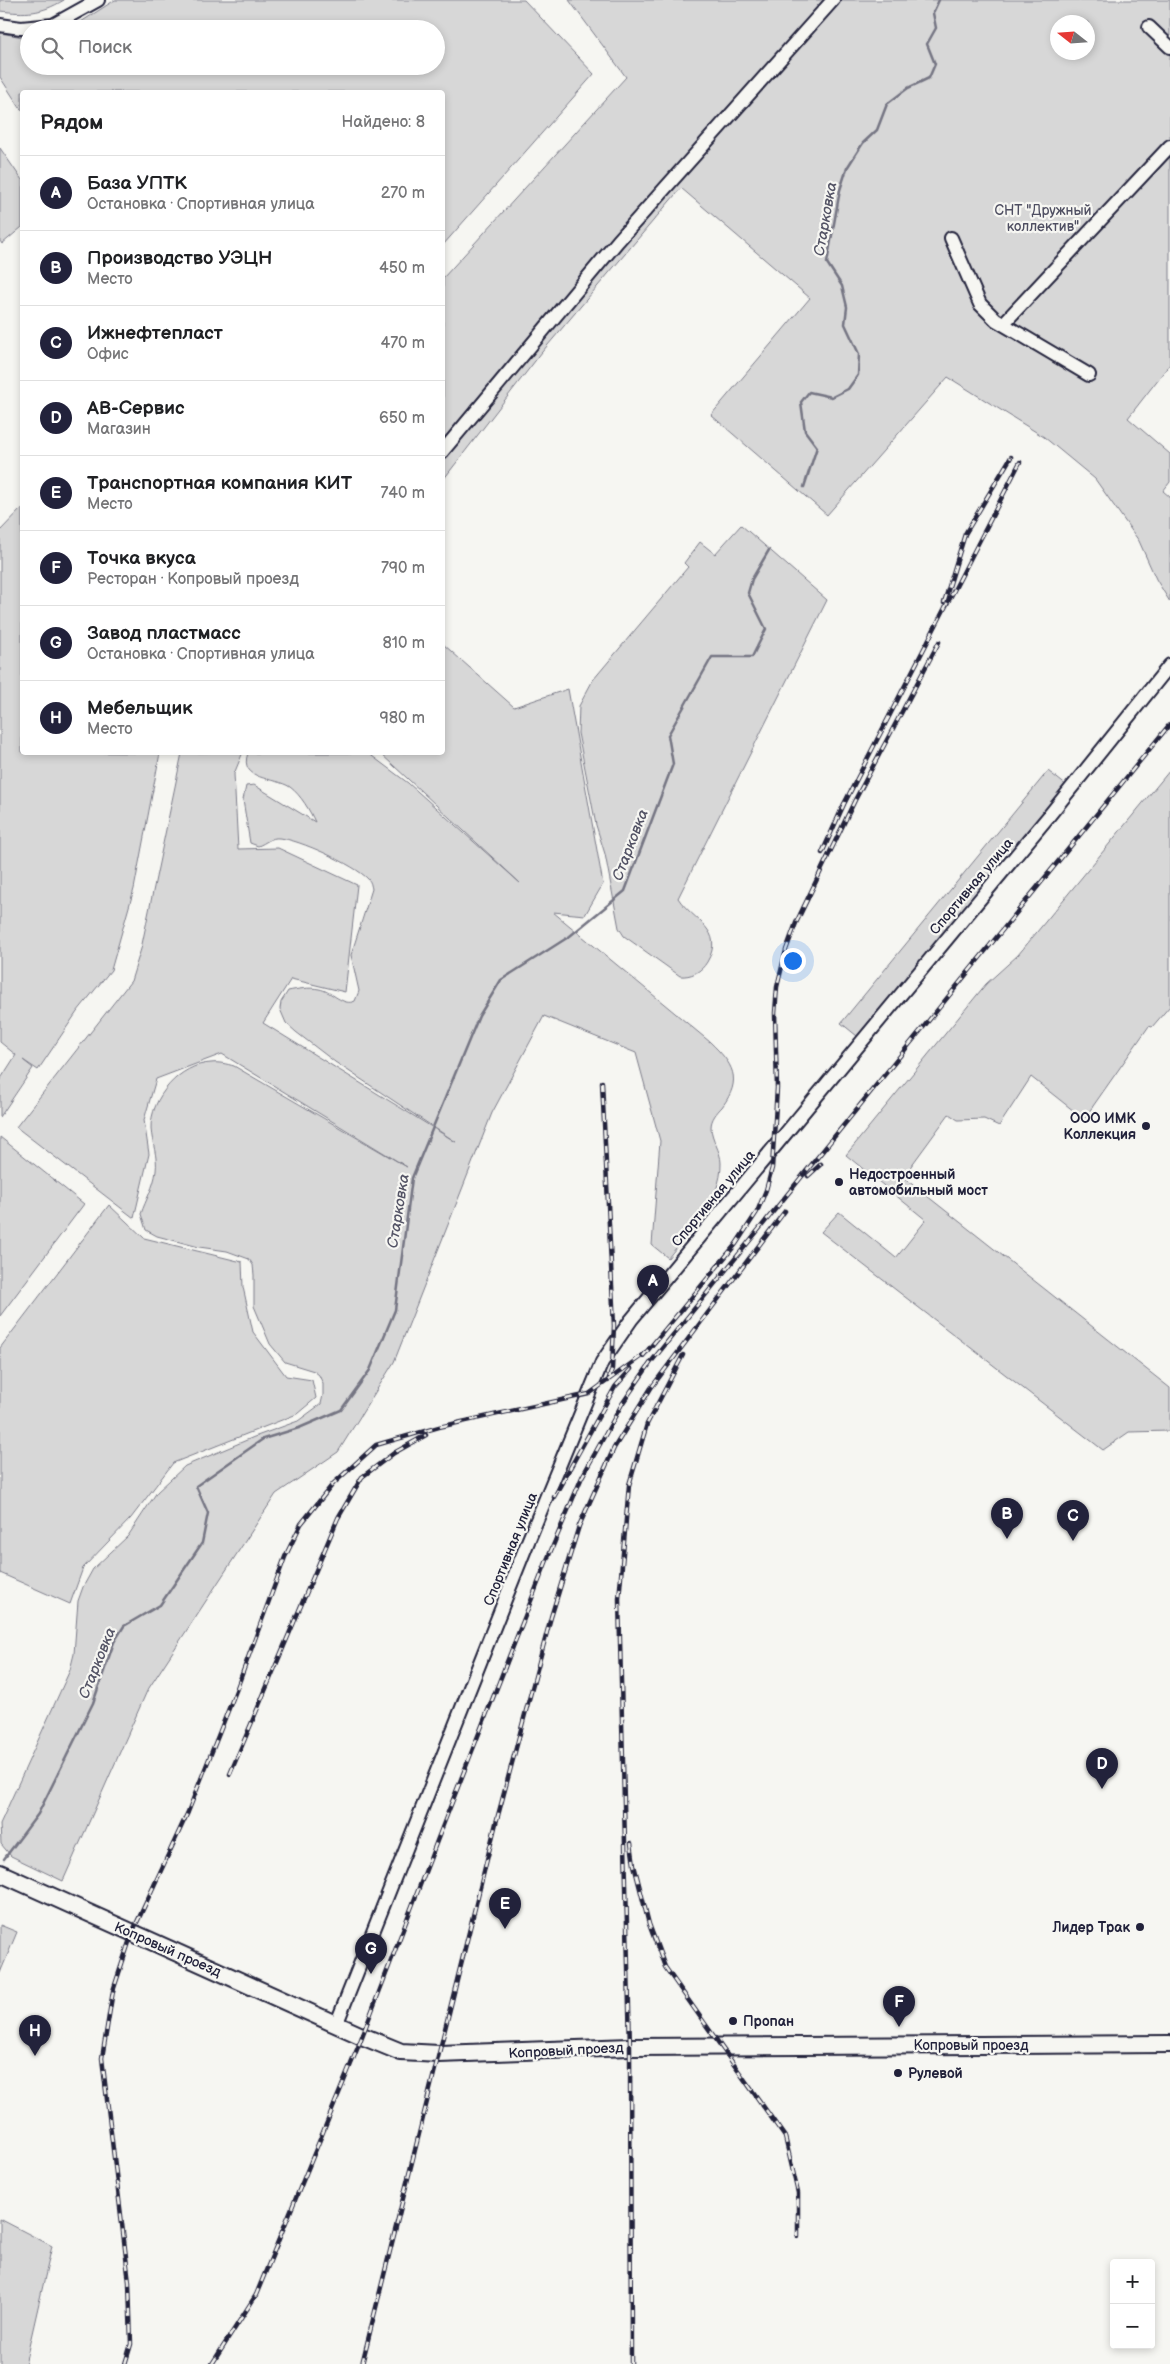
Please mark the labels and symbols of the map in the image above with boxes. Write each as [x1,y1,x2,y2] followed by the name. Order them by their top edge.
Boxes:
[1050,15,1095,60] north arrow
[810,180,841,258] water label: Старковка
[995,202,1092,235] park label: СНТ "Дружный коллектив"
[608,807,653,884] water label: Старковка
[926,834,1017,938] street label: Спортивная улица
[780,948,806,974] your location
[1064,1110,1137,1143] place label: ООО ИМК Коллекция
[1140,1120,1152,1132] marker: ООО ИМК Коллекция
[668,1146,759,1250] street label: Спортивная улица
[849,1166,988,1199] place label: Недостроенный автомобильный мост
[383,1172,414,1250] water label: Старковка
[833,1176,845,1188] marker: Недостроенный автомобильный мост
[637,1265,669,1306] pin: A
[480,1489,541,1608] street label: Спортивная улица
[991,1498,1023,1539] pin: B
[1057,1500,1089,1541] pin: C
[75,1625,120,1702] water label: Старковка
[1086,1748,1118,1789] pin: D
[489,1888,521,1929] pin: E
[112,1918,224,1981] street label: Копровый проезд
[1051,1919,1130,1936] place label: Лидер Трак
[1134,1921,1146,1933] marker: Лидер Трак
[355,1933,387,1974] pin: G
[883,1986,915,2027] pin: F
[743,2013,794,2030] place label: Пропан
[19,2015,51,2056] pin: H
[727,2015,739,2027] marker: Пропан
[913,2037,1029,2054] street label: Копровый проезд
[508,2039,624,2062] street label: Копровый проезд
[908,2065,963,2082] place label: Рулевой
[892,2067,904,2079] marker: Рулевой

